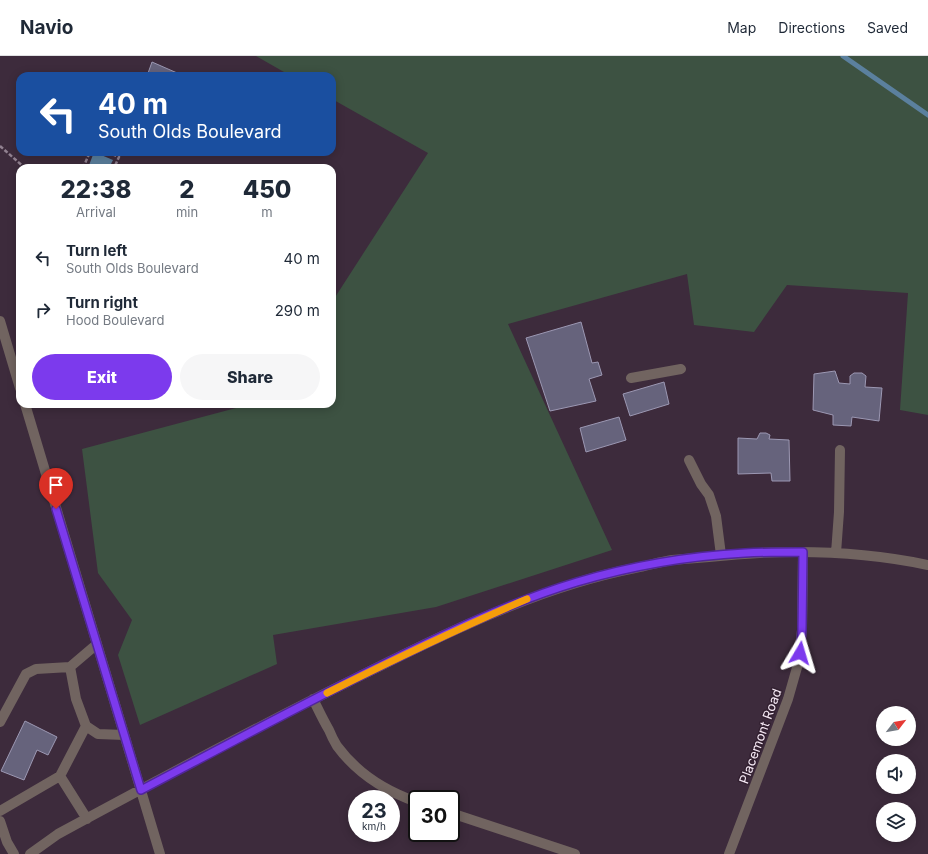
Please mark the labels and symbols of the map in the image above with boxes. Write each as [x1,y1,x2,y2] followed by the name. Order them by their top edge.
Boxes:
[39,468,73,509] pin
[779,632,821,674] position arrow
[735,686,785,786] street label: Placemont Road
[876,706,916,746] north arrow
[408,790,460,842] speed limit sign: 30

